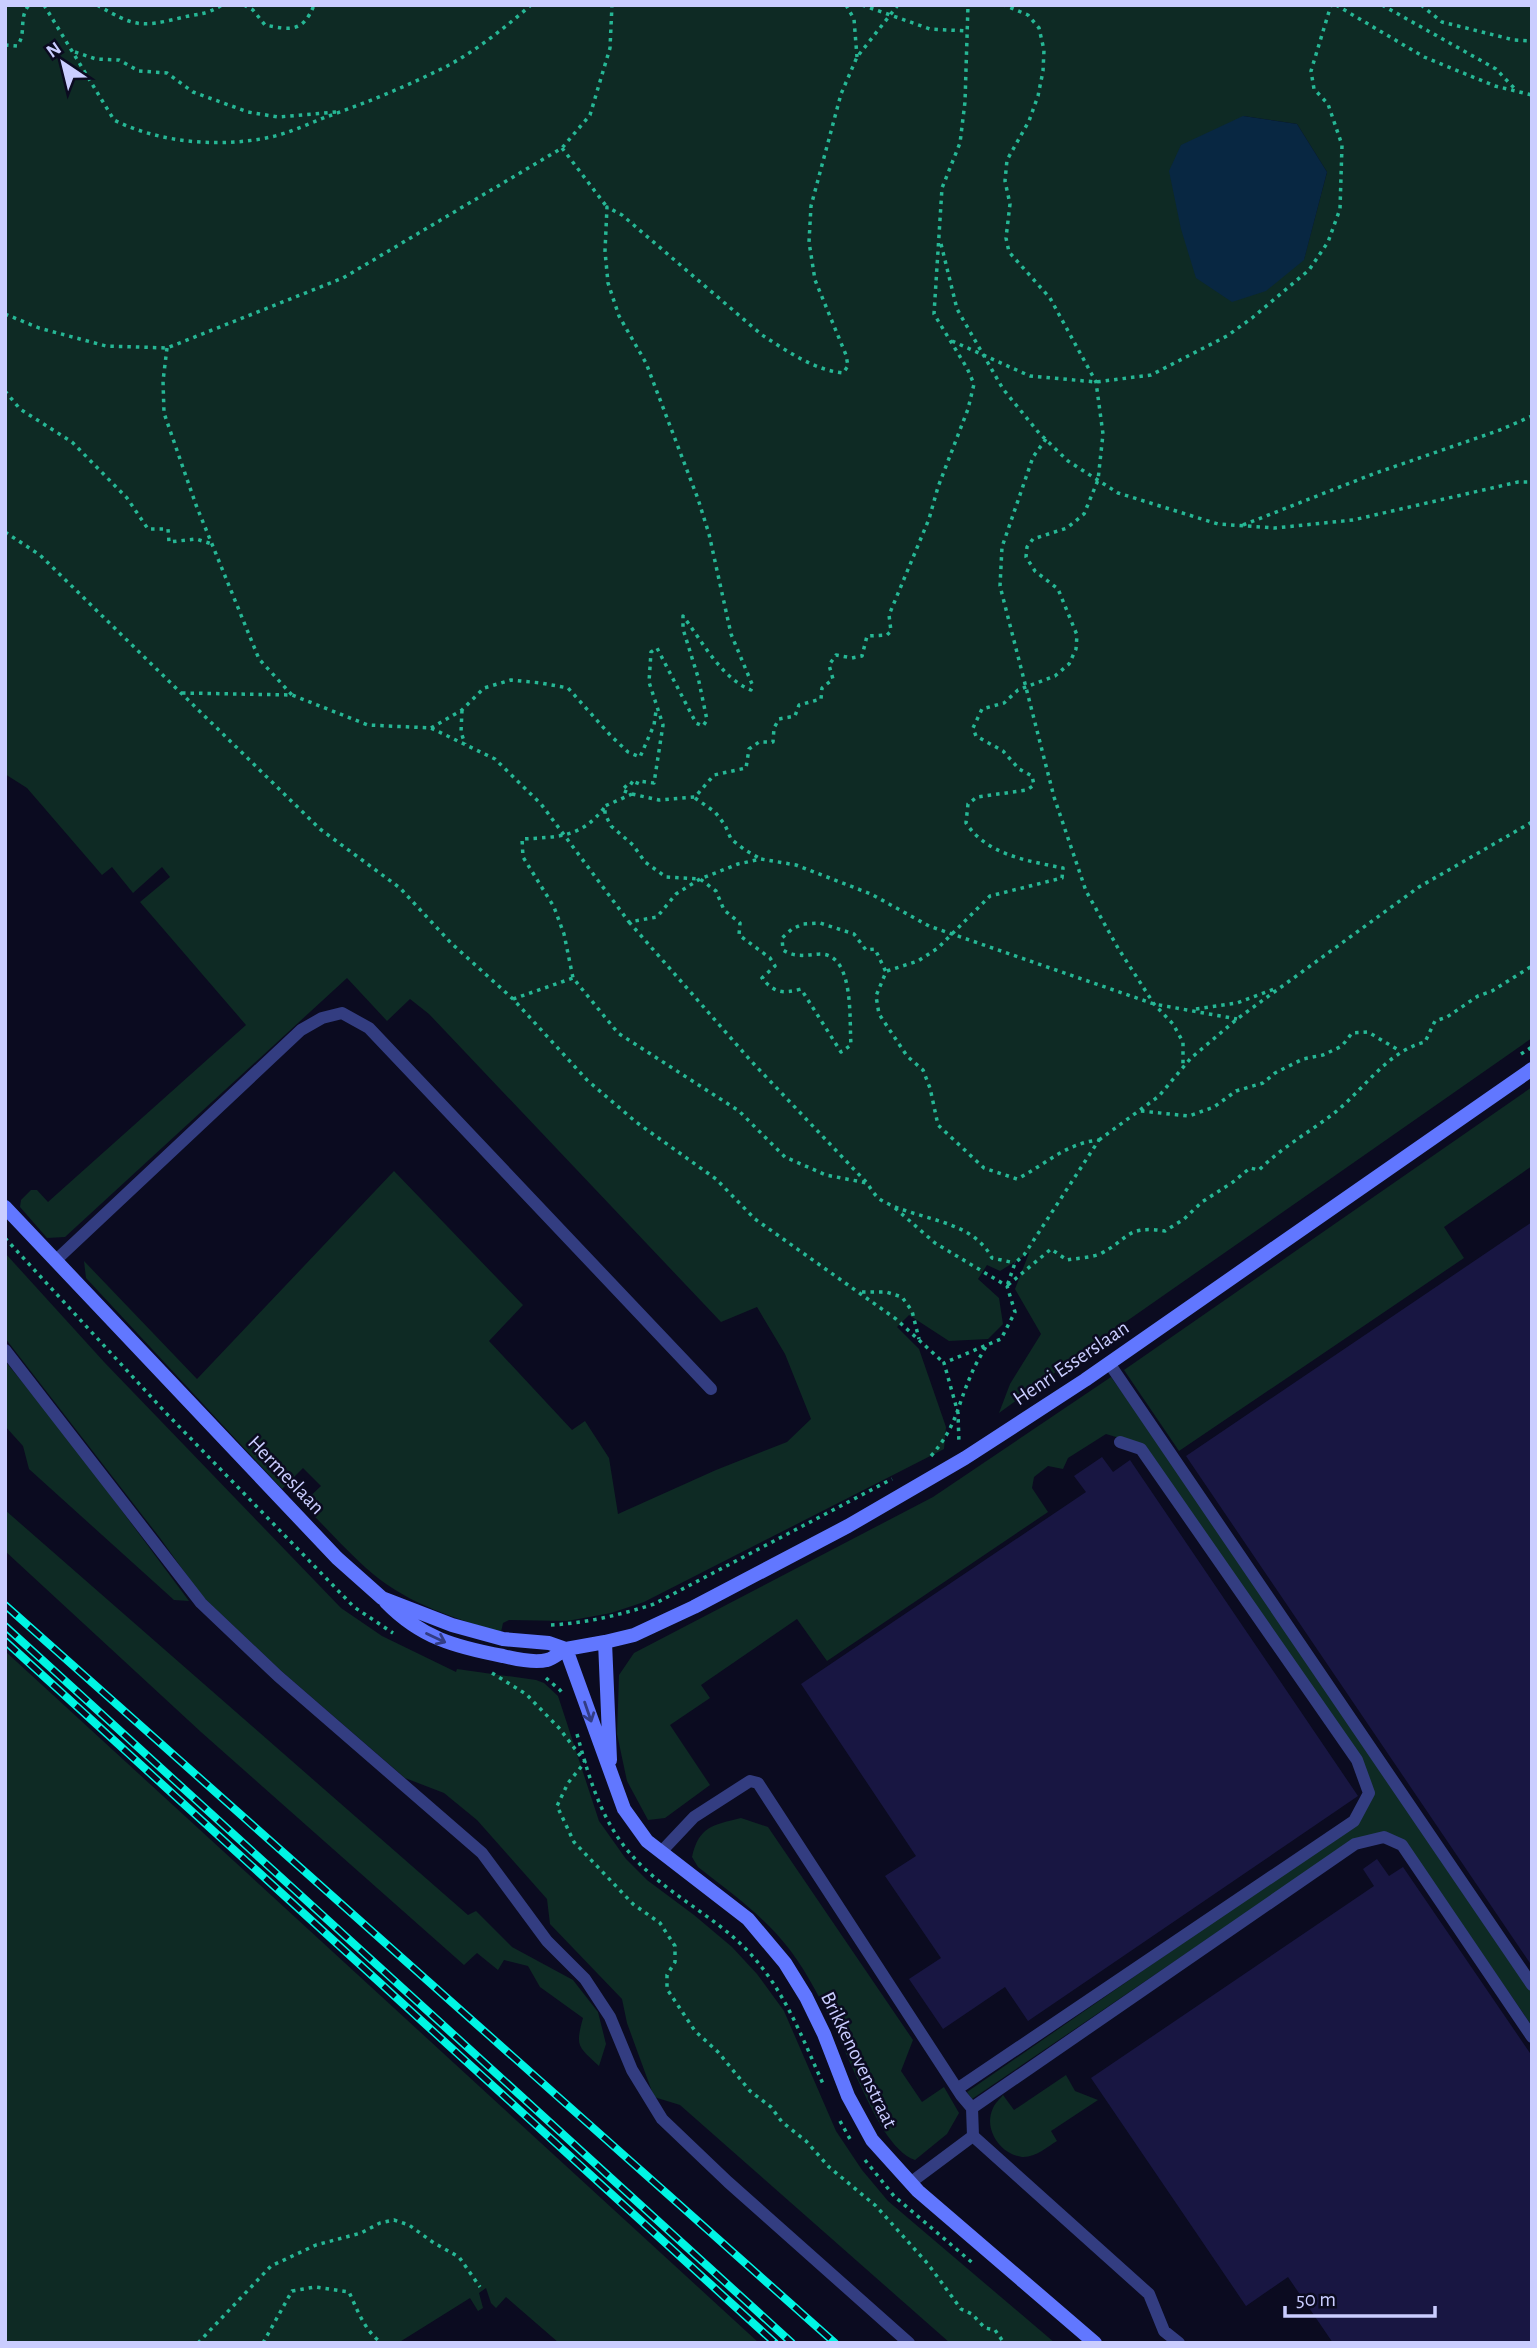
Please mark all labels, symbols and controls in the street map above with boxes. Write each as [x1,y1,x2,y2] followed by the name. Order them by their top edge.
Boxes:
[28,28,98,98] north arrow
[43,39,65,62] text: N
[1009,1317,1133,1409] street label: Henri Esserslaan
[244,1432,328,1518] street label: Hermeslaan
[425,1632,446,1645] one-way arrow
[583,1701,595,1723] one-way arrow
[817,1989,901,2132] street label: Brikkenovenstraat
[1285,2274,1436,2318] scale bar
[1296,2289,1336,2310] text: 50 m

